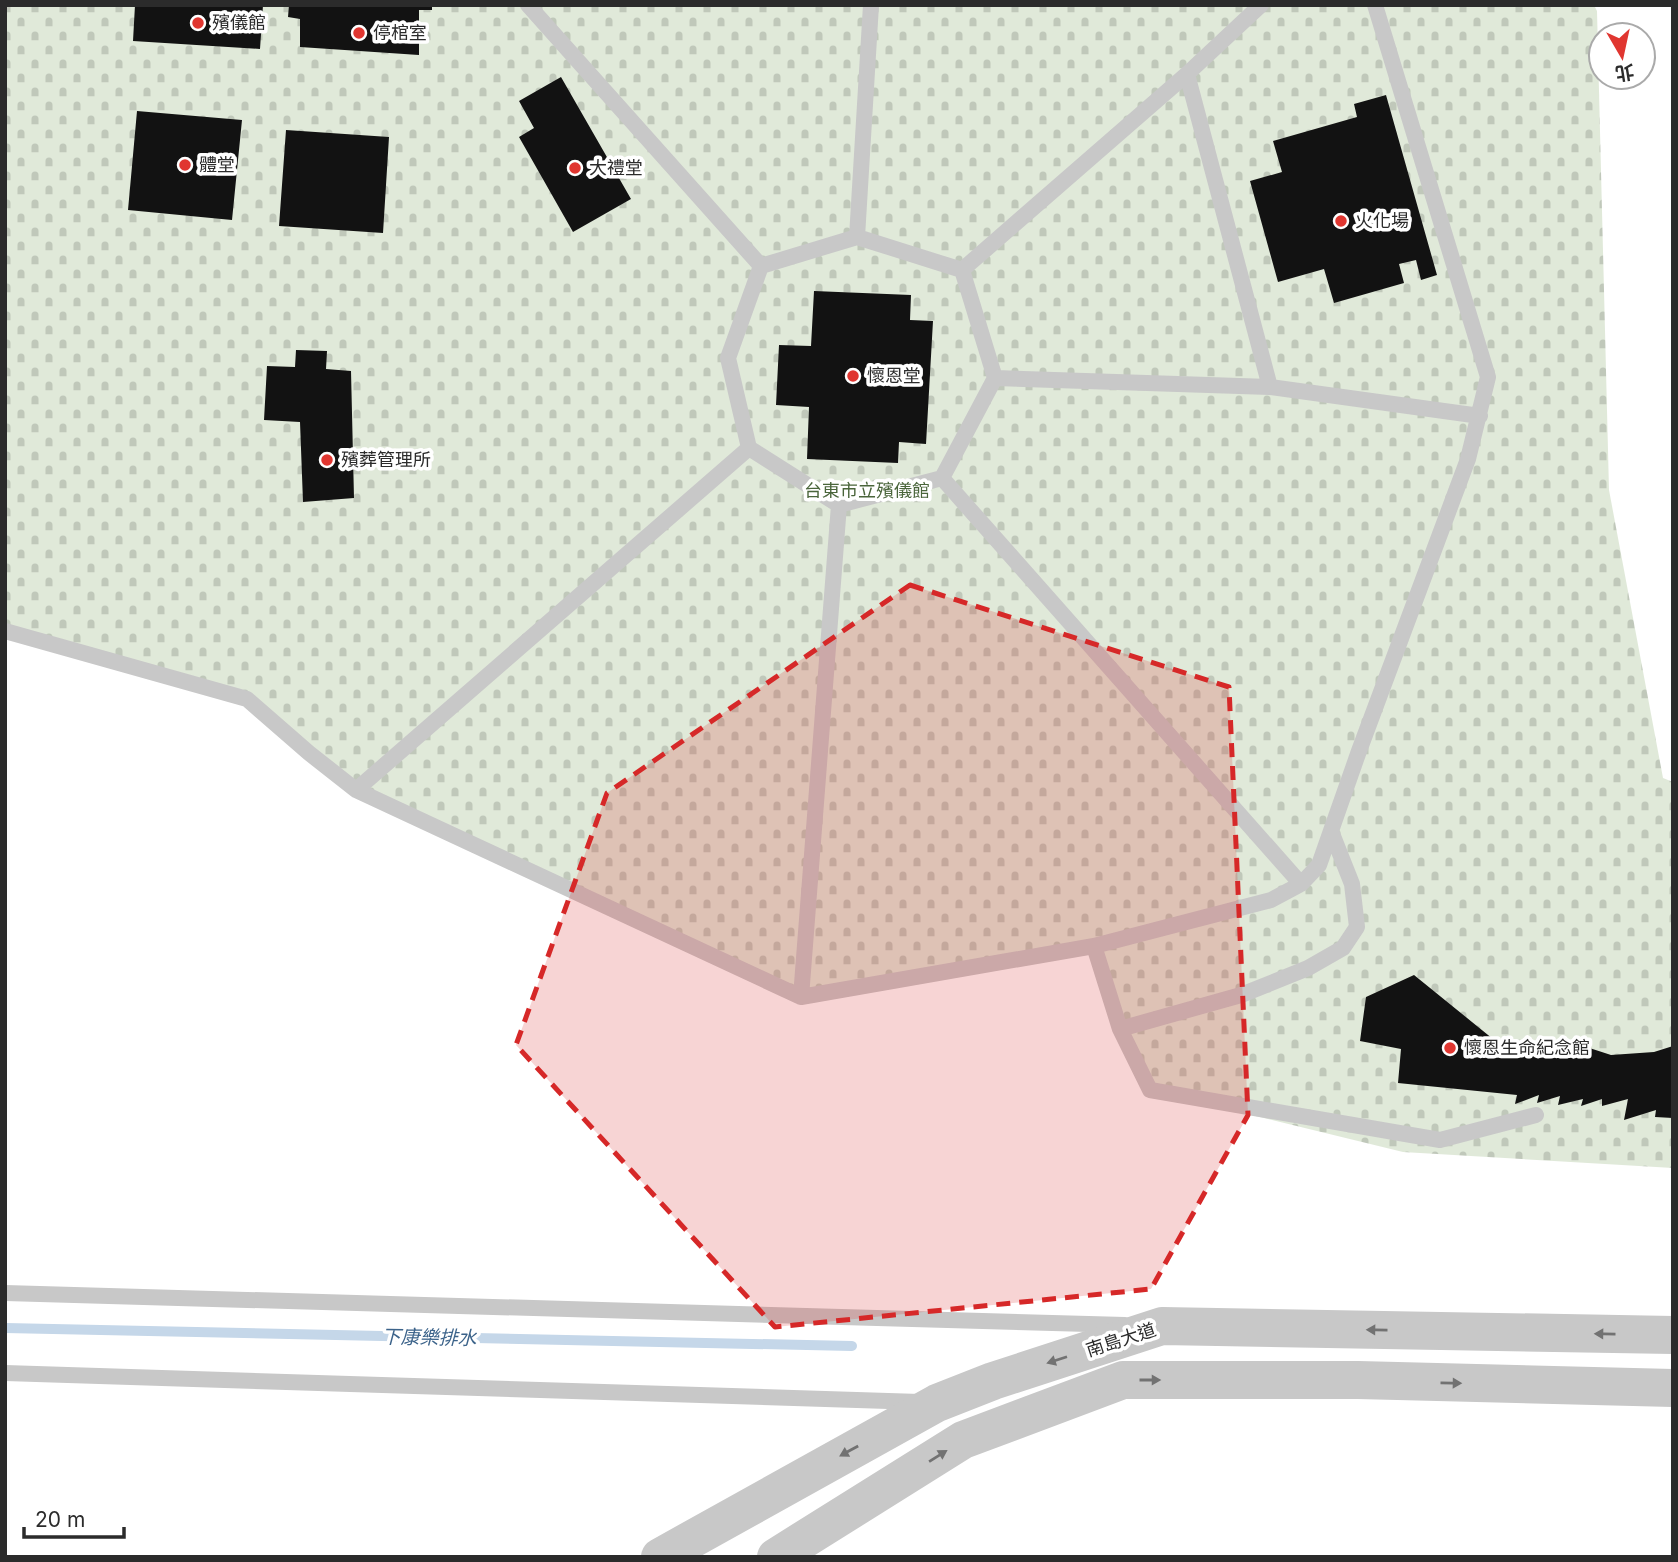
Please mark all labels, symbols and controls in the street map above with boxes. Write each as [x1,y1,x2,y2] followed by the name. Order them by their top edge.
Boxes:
[212,12,266,33] place label: 殯儀館
[190,15,206,31] marker: 殯儀館
[1587,21,1657,91] north arrow
[373,22,427,43] place label: 停棺室
[351,25,367,41] marker: 停棺室
[1613,59,1636,85] text: 北
[199,154,235,175] place label: 體堂
[177,157,193,173] marker: 體堂
[589,157,643,178] place label: 大禮堂
[567,160,583,176] marker: 大禮堂
[1355,210,1409,231] place label: 火化場
[1333,213,1349,229] marker: 火化場
[867,365,921,386] place label: 懷恩堂
[845,368,861,384] marker: 懷恩堂
[341,449,431,470] place label: 殯葬管理所
[319,452,335,468] marker: 殯葬管理所
[804,480,930,501] park label: 台東市立殯儀館
[1464,1037,1590,1058] place label: 懷恩生命紀念館
[1442,1040,1458,1056] marker: 懷恩生命紀念館
[1083,1318,1158,1361] street label: 南島大道
[1366,1324,1388,1336] one-way arrow
[381,1325,478,1350] water label: 下康樂排水
[1593,1328,1615,1340] one-way arrow
[1046,1355,1067,1366] one-way arrow
[1139,1374,1161,1386] one-way arrow
[1440,1377,1462,1388] one-way arrow
[840,1445,859,1457] one-way arrow
[929,1449,947,1463] one-way arrow
[24,1496,124,1540] scale bar
[35,1507,85,1532] text: 20 m

